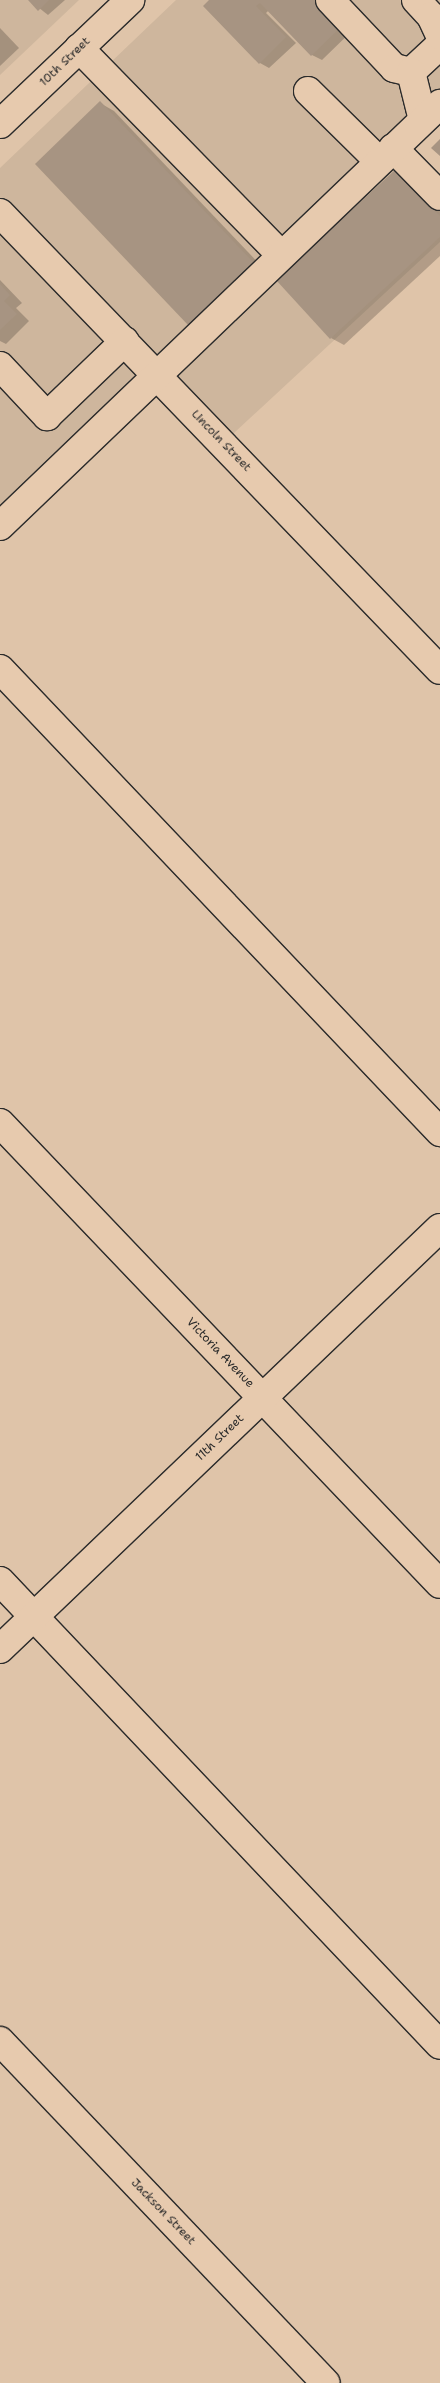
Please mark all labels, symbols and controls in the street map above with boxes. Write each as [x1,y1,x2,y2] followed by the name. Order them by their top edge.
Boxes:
[37,34,93,90] street label: 10th Street
[188,407,254,475] street label: Lincoln Street
[183,1315,257,1391] street label: Victoria Avenue
[193,1412,247,1464] street label: 11th Street
[128,2176,198,2248] street label: Jackson Street

